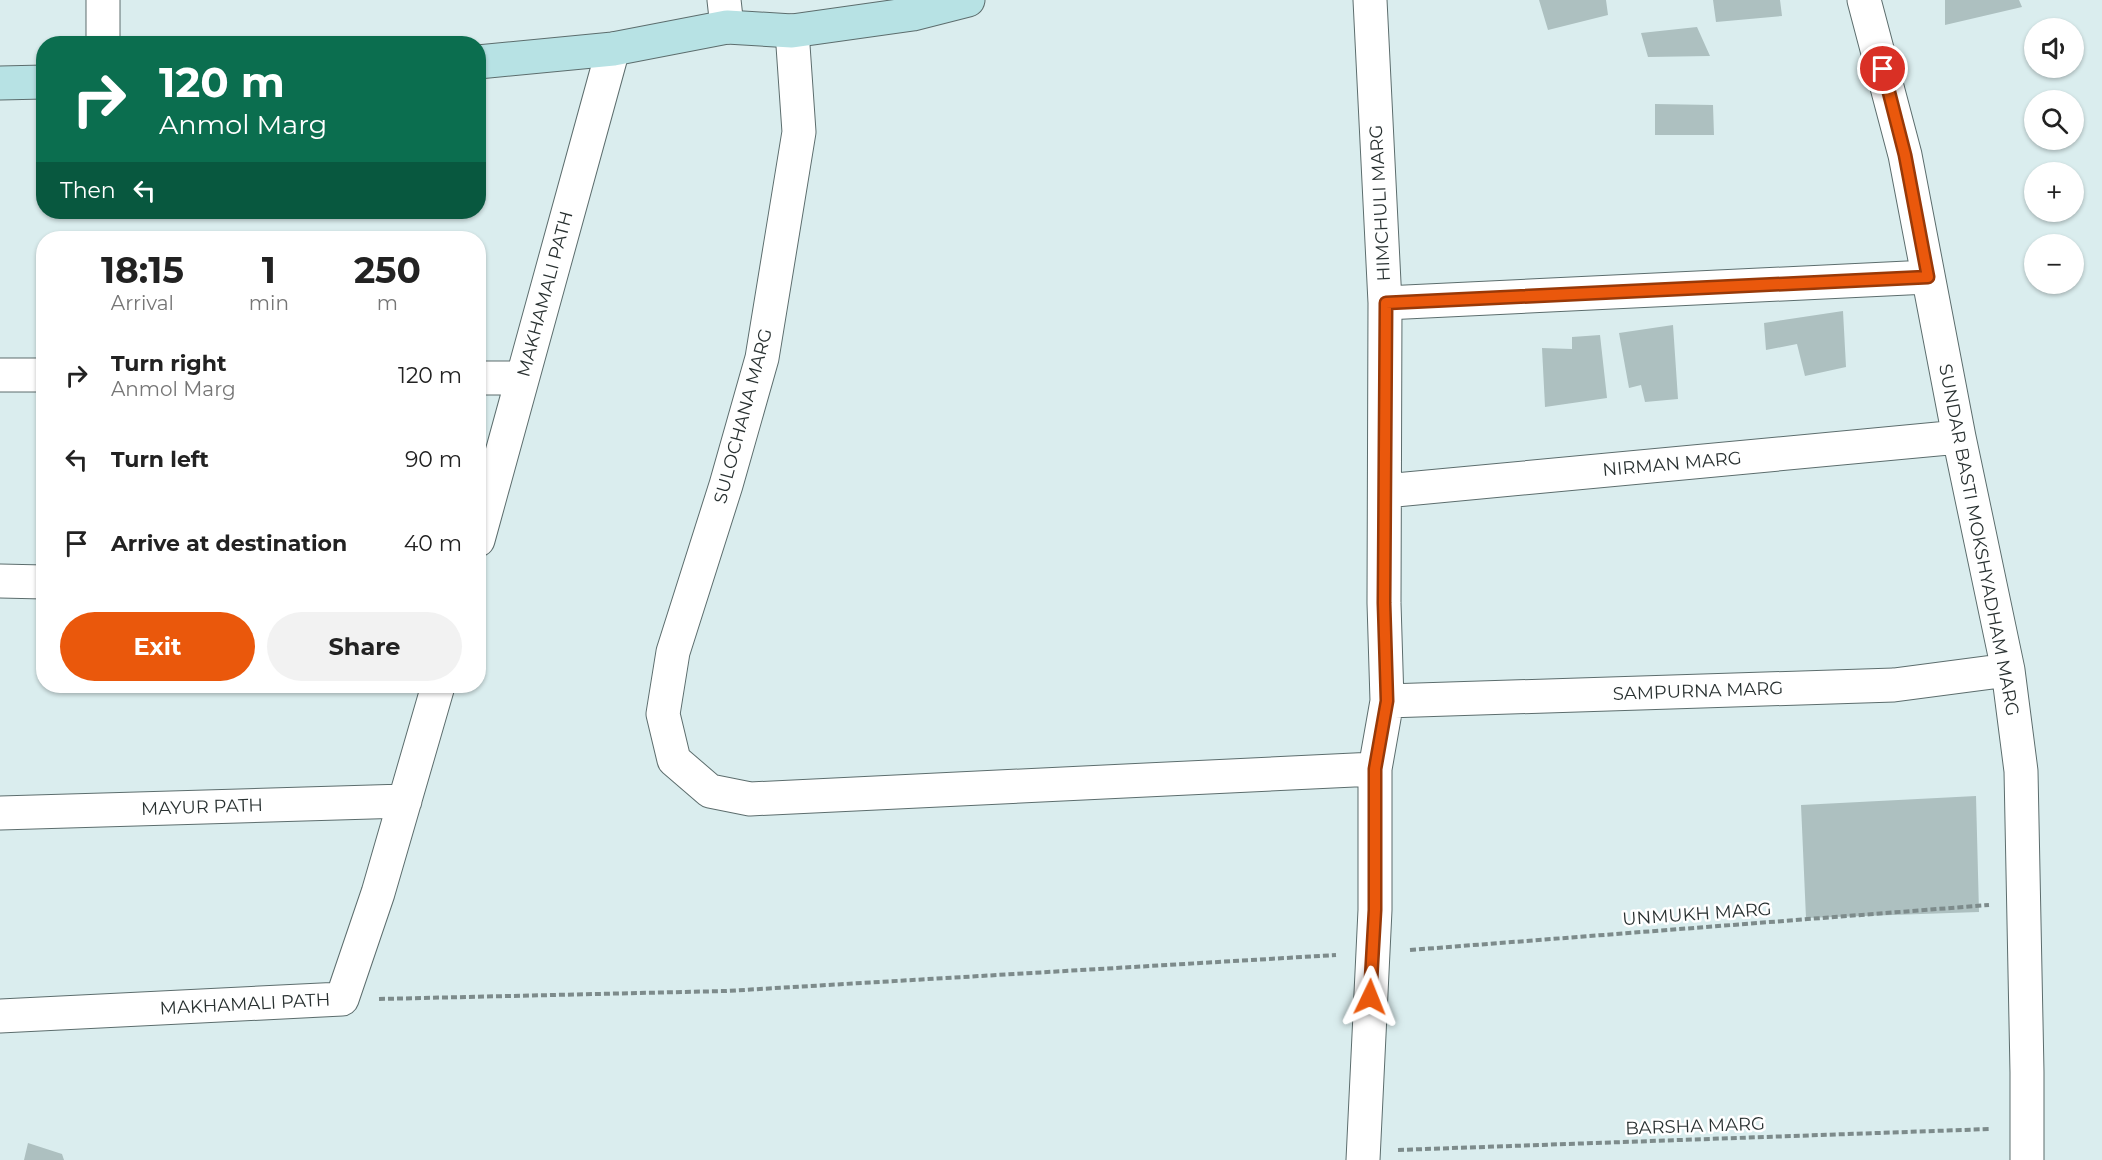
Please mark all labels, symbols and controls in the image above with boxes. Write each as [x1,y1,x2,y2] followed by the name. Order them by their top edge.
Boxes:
[2024,18,2084,294] map controls
[2024,18,2084,78] button: sound
[1857,43,1908,94] pin
[1866,52,1899,85] icon: arrive
[159,56,285,108] text: 120 m
[60,60,138,138] icon: right
[2024,90,2084,150] button: search
[159,108,327,141] text: Anmol Marg
[1365,124,1395,282] street label: HIMCHULI MARG
[2024,162,2084,222] button: +
[128,174,161,207] icon: left
[60,177,116,204] text: Then
[512,209,578,379] street label: MAKHAMALI PATH
[2024,234,2084,294] button: −
[101,248,184,292] text: 18:15
[262,248,276,292] text: 1
[354,248,421,292] text: 250
[111,291,174,315] text: Arrival
[249,291,289,315] text: min
[377,291,398,315] text: m
[709,326,777,506] street label: SULOCHANA MARG
[111,350,226,377] text: Turn right
[60,359,93,392] icon: right
[398,362,462,389] text: 120 m
[1934,362,2024,718] street label: SUNDAR BASTI MOKSHYADHAM MARG
[111,377,236,401] text: Anmol Marg
[60,443,93,476] icon: left
[111,446,209,473] text: Turn left
[405,446,462,473] text: 90 m
[1602,447,1742,481] street label: NIRMAN MARG
[60,527,93,560] icon: arrive
[111,530,347,557] text: Arrive at destination
[404,530,462,557] text: 40 m
[60,612,255,681] button: Exit
[267,612,462,681] button: Share
[1612,677,1784,705] street label: SAMPURNA MARG
[141,794,263,820] street label: MAYUR PATH
[1622,898,1772,930] street label: UNMUKH MARG
[1338,965,1402,1029] position arrow
[159,989,331,1019] street label: MAKHAMALI PATH
[1625,1113,1765,1139] street label: BARSHA MARG

